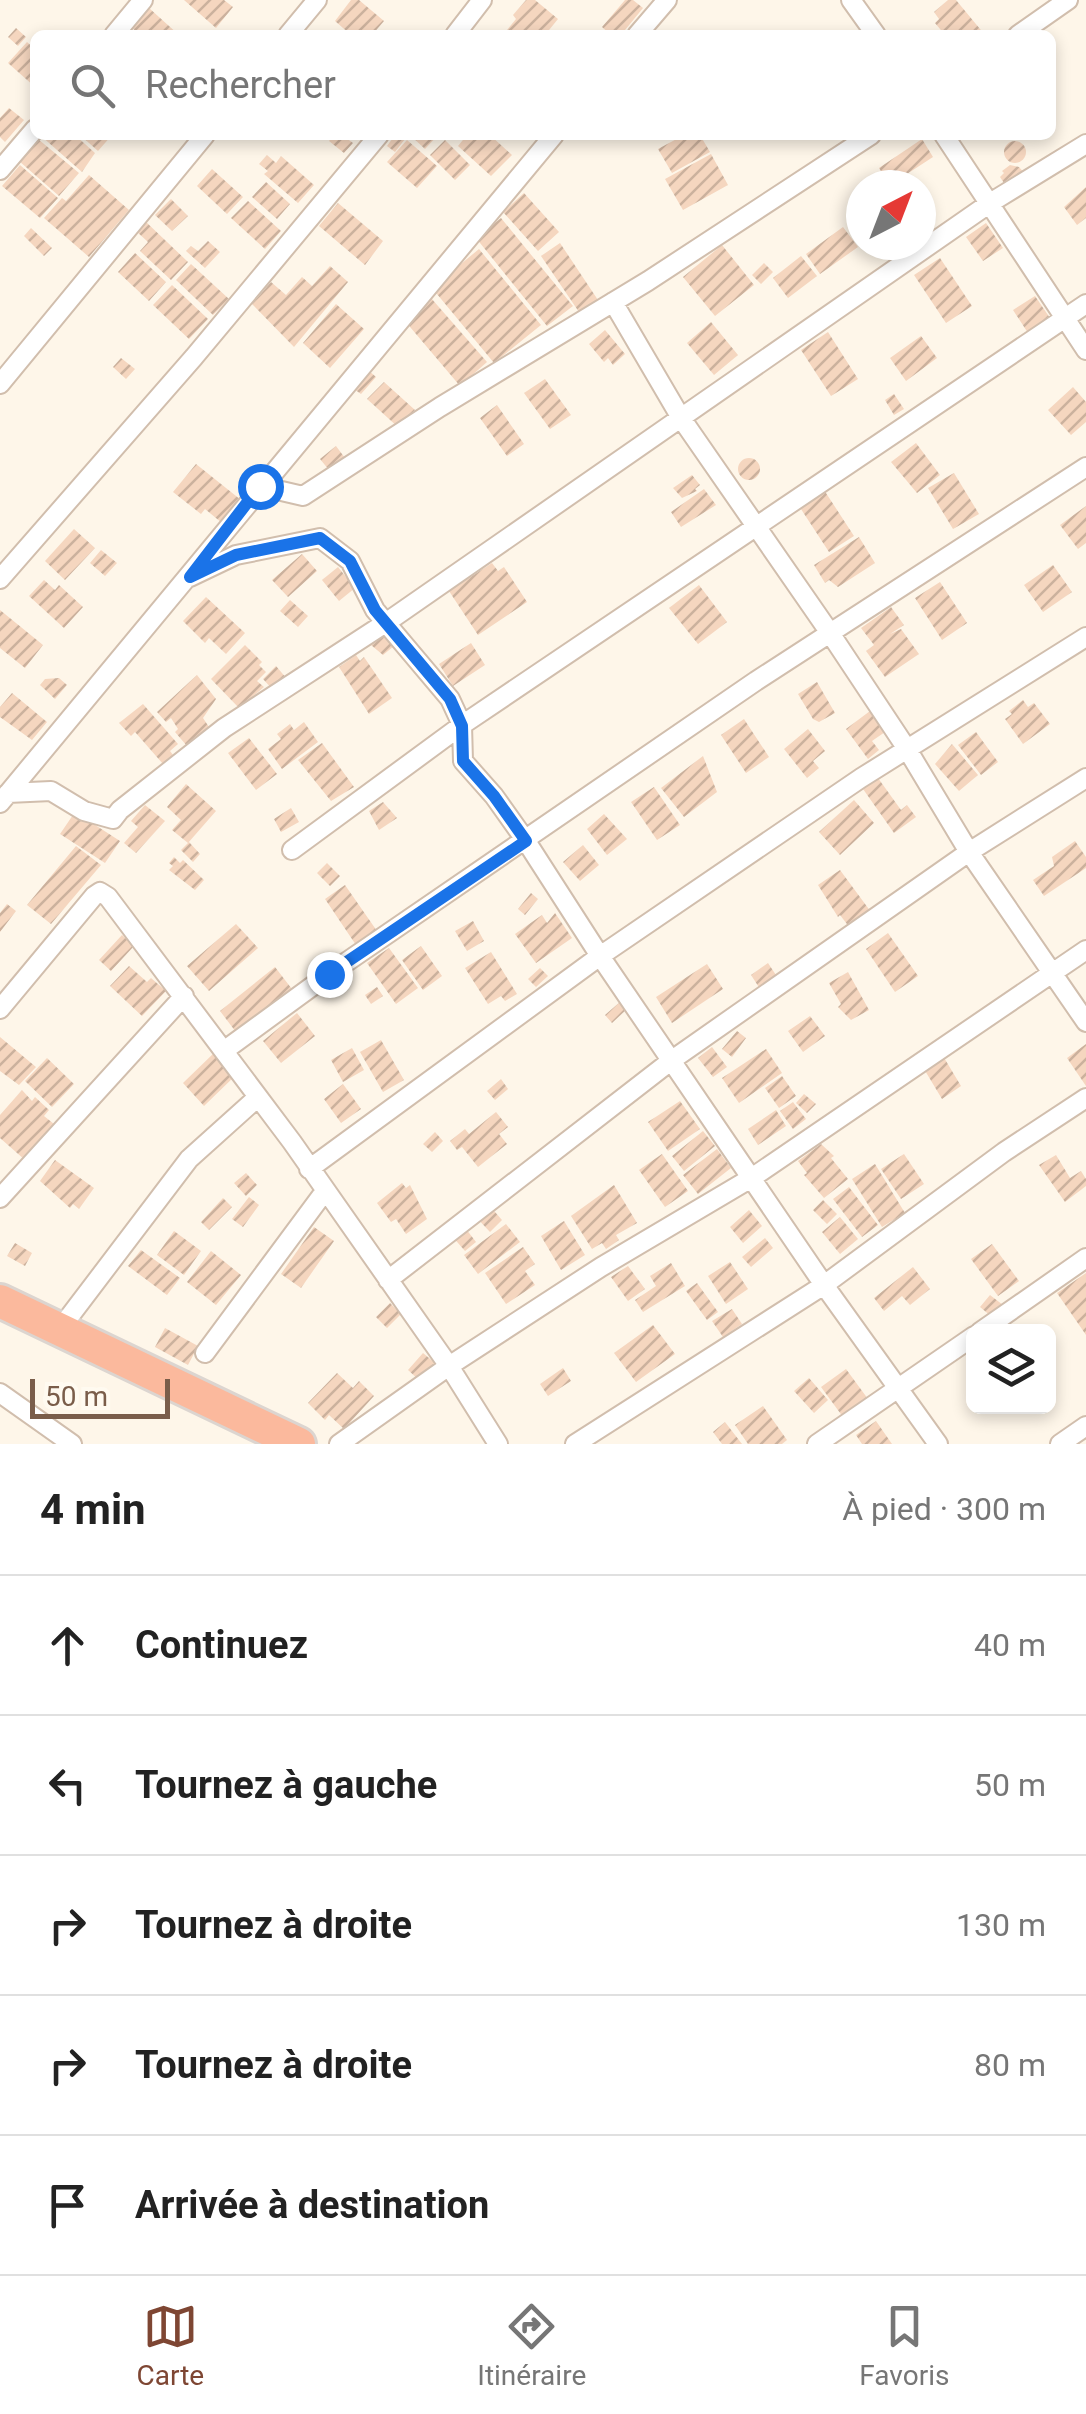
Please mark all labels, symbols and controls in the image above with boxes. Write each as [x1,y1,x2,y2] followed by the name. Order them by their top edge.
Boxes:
[30,30,1056,140] search box
[65,58,120,113] icon: search
[145,63,336,107] text: Rechercher
[846,170,936,260] north arrow
[238,464,284,510] route start
[307,952,353,998] route end
[966,1324,1056,1414] map controls
[966,1324,1056,1414] button: layers
[30,1374,170,1418] scale bar
[45,1380,108,1413] text: 50 m
[40,1485,146,1534] text: 4 min
[842,1490,1046,1528] text: À pied · 300 m
[40,1618,95,1673] icon: ahead
[135,1623,308,1667] text: Continuez
[974,1626,1046,1664] text: 40 m
[40,1758,95,1813] icon: left
[135,1763,437,1807] text: Tournez à gauche
[974,1766,1046,1804] text: 50 m
[40,1898,95,1953] icon: right
[135,1903,412,1947] text: Tournez à droite
[956,1906,1046,1944] text: 130 m
[40,2038,95,2093] icon: right
[135,2043,412,2087] text: Tournez à droite
[974,2046,1046,2084] text: 80 m
[40,2178,95,2233] icon: arrive
[135,2183,489,2227] text: Arrivée à destination
[137,2299,204,2392] tab: Carte
[477,2299,586,2392] tab: Itinéraire
[859,2299,949,2392] tab: Favoris

